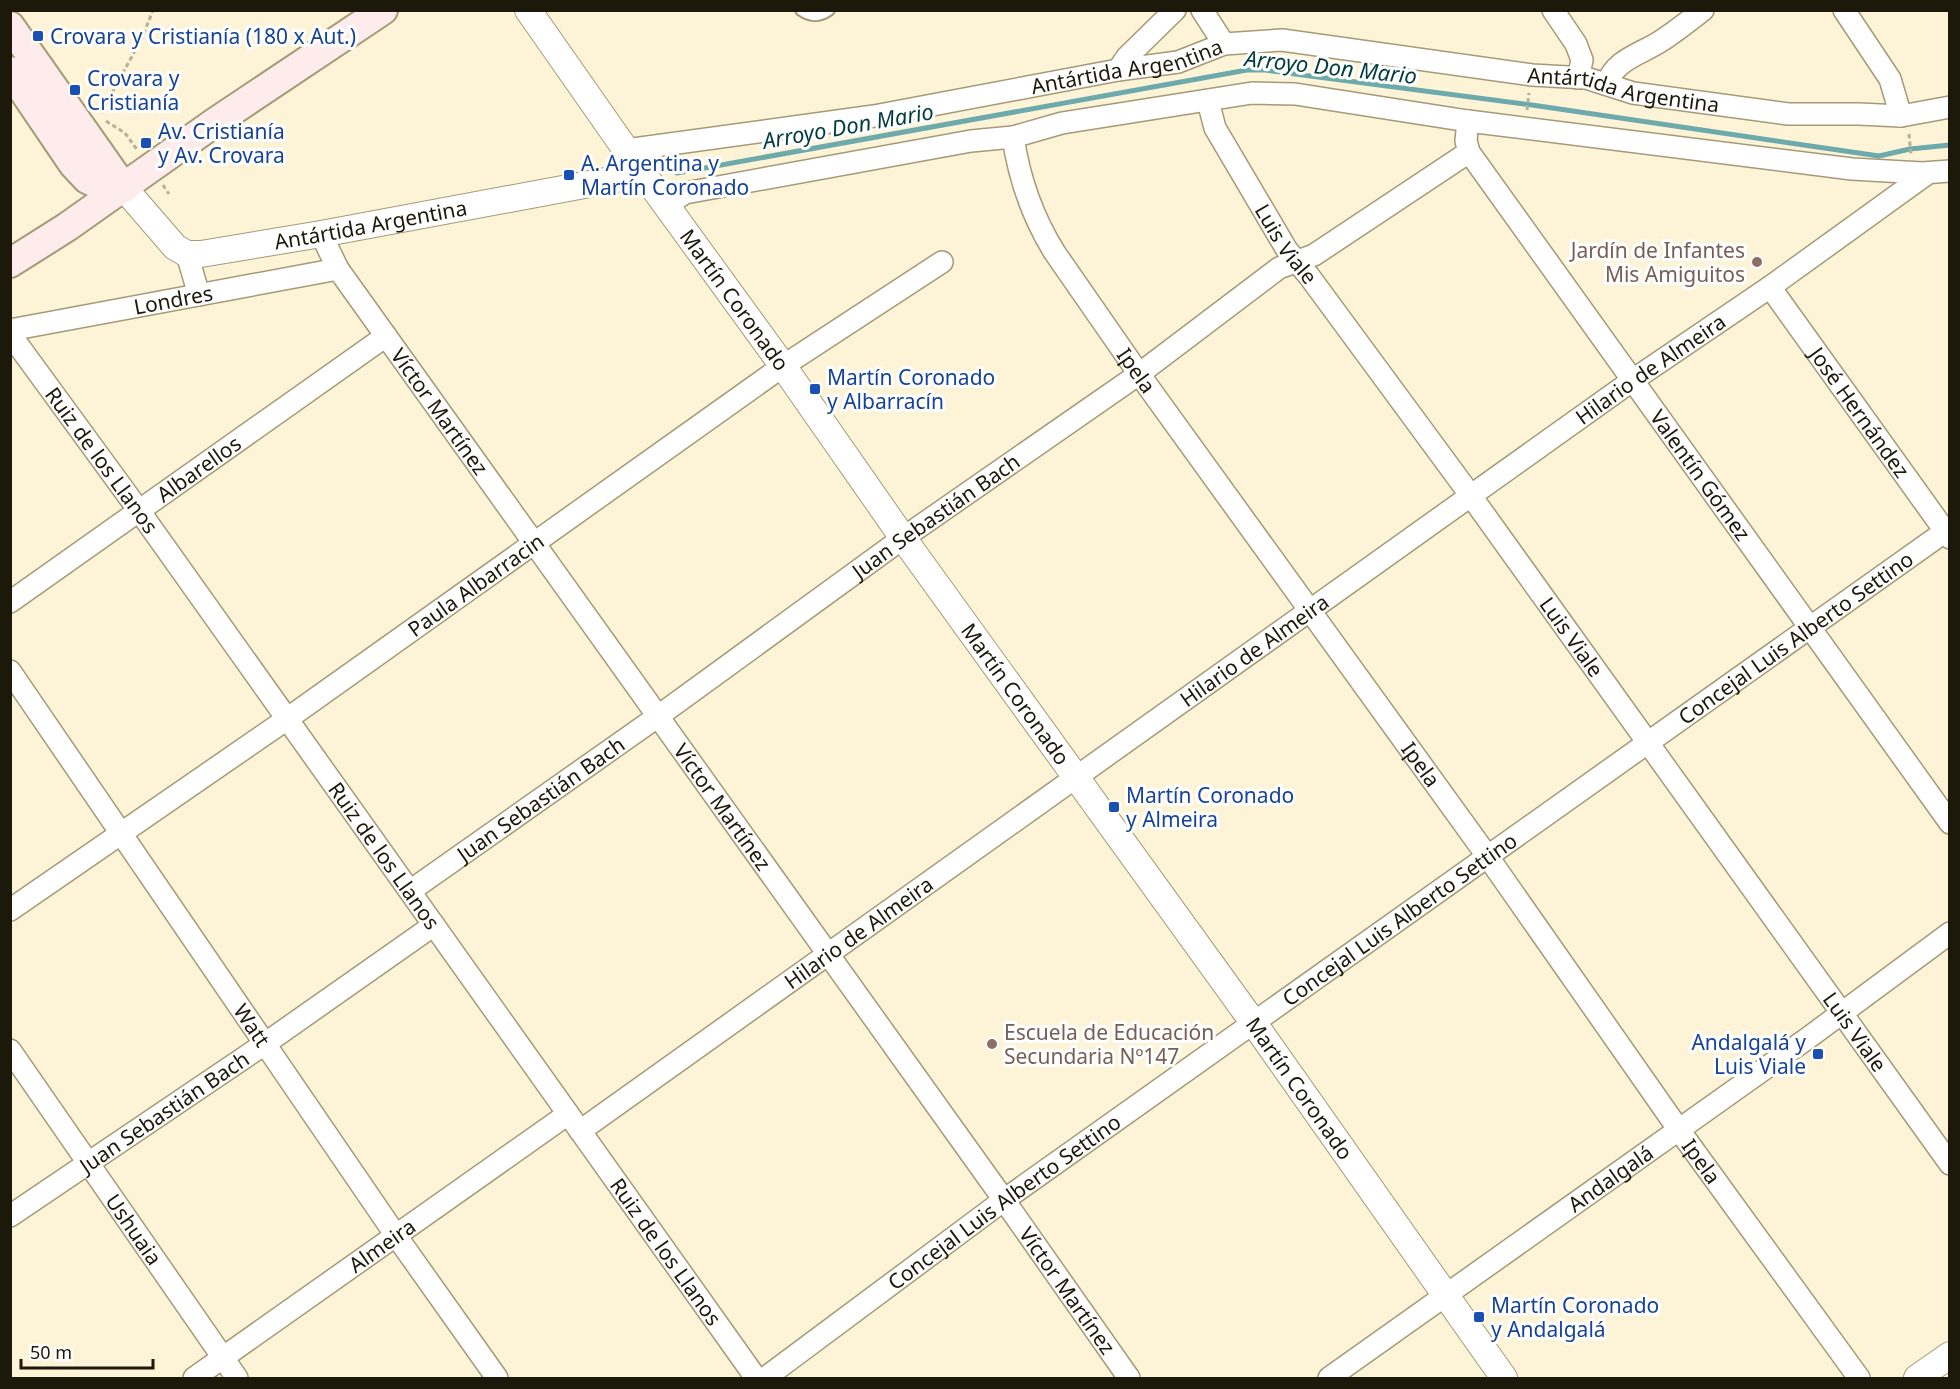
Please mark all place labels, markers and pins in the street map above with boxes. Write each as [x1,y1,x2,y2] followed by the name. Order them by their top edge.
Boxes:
[50,22,356,50] place label: Crovara y Cristianía (180 x Aut.)
[31,29,45,43] marker: Crovara y Cristianía (180 x Aut.)
[87,64,180,116] place label: Crovara y Cristianía
[68,83,82,97] marker: Crovara y Cristianía
[158,117,285,169] place label: Av. Cristianía y Av. Crovara
[139,136,153,150] marker: Av. Cristianía y Av. Crovara
[581,149,749,201] place label: A. Argentina y Martín Coronado
[562,168,576,182] marker: A. Argentina y Martín Coronado
[1569,236,1745,288] place label: Jardín de Infantes Mis Amiguitos
[1750,255,1764,269] marker: Jardín de Infantes Mis Amiguitos
[827,363,995,415] place label: Martín Coronado y Albarracín
[808,382,822,396] marker: Martín Coronado y Albarracín
[1126,781,1294,833] place label: Martín Coronado y Almeira
[1107,800,1121,814] marker: Martín Coronado y Almeira
[1004,1018,1214,1070] place label: Escuela de Educación Secundaria Nº147
[1691,1028,1806,1080] place label: Andalgalá y Luis Viale
[985,1037,999,1051] marker: Escuela de Educación Secundaria Nº147
[1811,1047,1825,1061] marker: Andalgalá y Luis Viale
[1491,1291,1659,1343] place label: Martín Coronado y Andalgalá
[1472,1310,1486,1324] marker: Martín Coronado y Andalgalá

